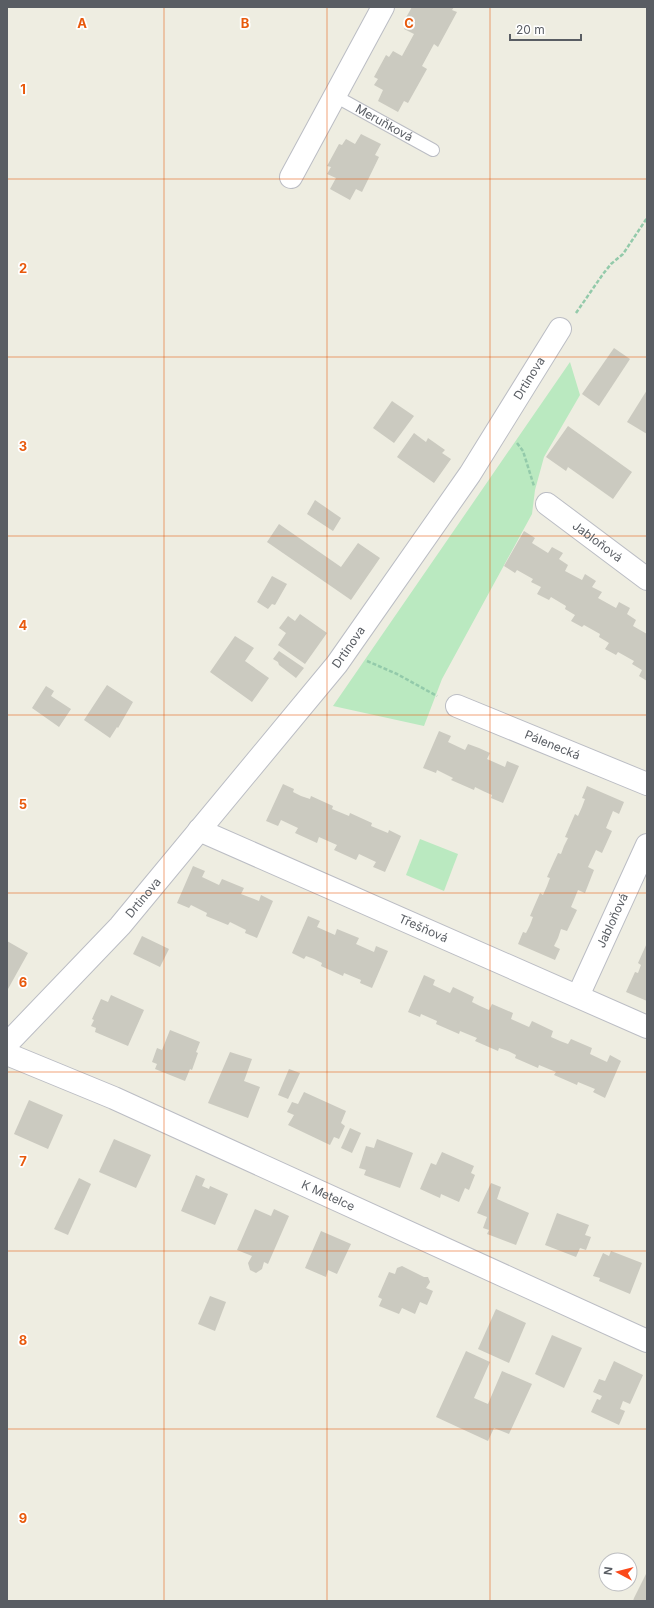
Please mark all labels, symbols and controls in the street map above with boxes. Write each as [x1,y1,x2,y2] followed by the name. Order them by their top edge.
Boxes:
[77,15,87,31] text: A
[241,15,250,31] text: B
[404,15,414,31] text: C
[510,16,581,42] scale bar
[516,22,545,37] text: 20 m
[20,81,26,97] text: 1
[353,101,416,144] street label: Meruňková
[19,260,27,276] text: 2
[510,354,548,402] street label: Drtinova
[19,438,27,454] text: 3
[570,518,626,565] street label: Jabloňová
[19,617,28,633] text: 4
[328,623,368,671] street label: Drtinova
[523,727,582,763] street label: Pálenecká
[19,796,27,812] text: 5
[122,874,164,921] street label: Drtinova
[593,891,631,950] street label: Jabloňová
[397,911,450,946] street label: Třešňová
[19,974,27,990] text: 6
[19,1153,27,1169] text: 7
[299,1177,357,1214] street label: K Metelce
[19,1332,27,1348] text: 8
[19,1510,27,1526] text: 9
[598,1552,638,1592] north arrow
[601,1566,616,1576] text: N

